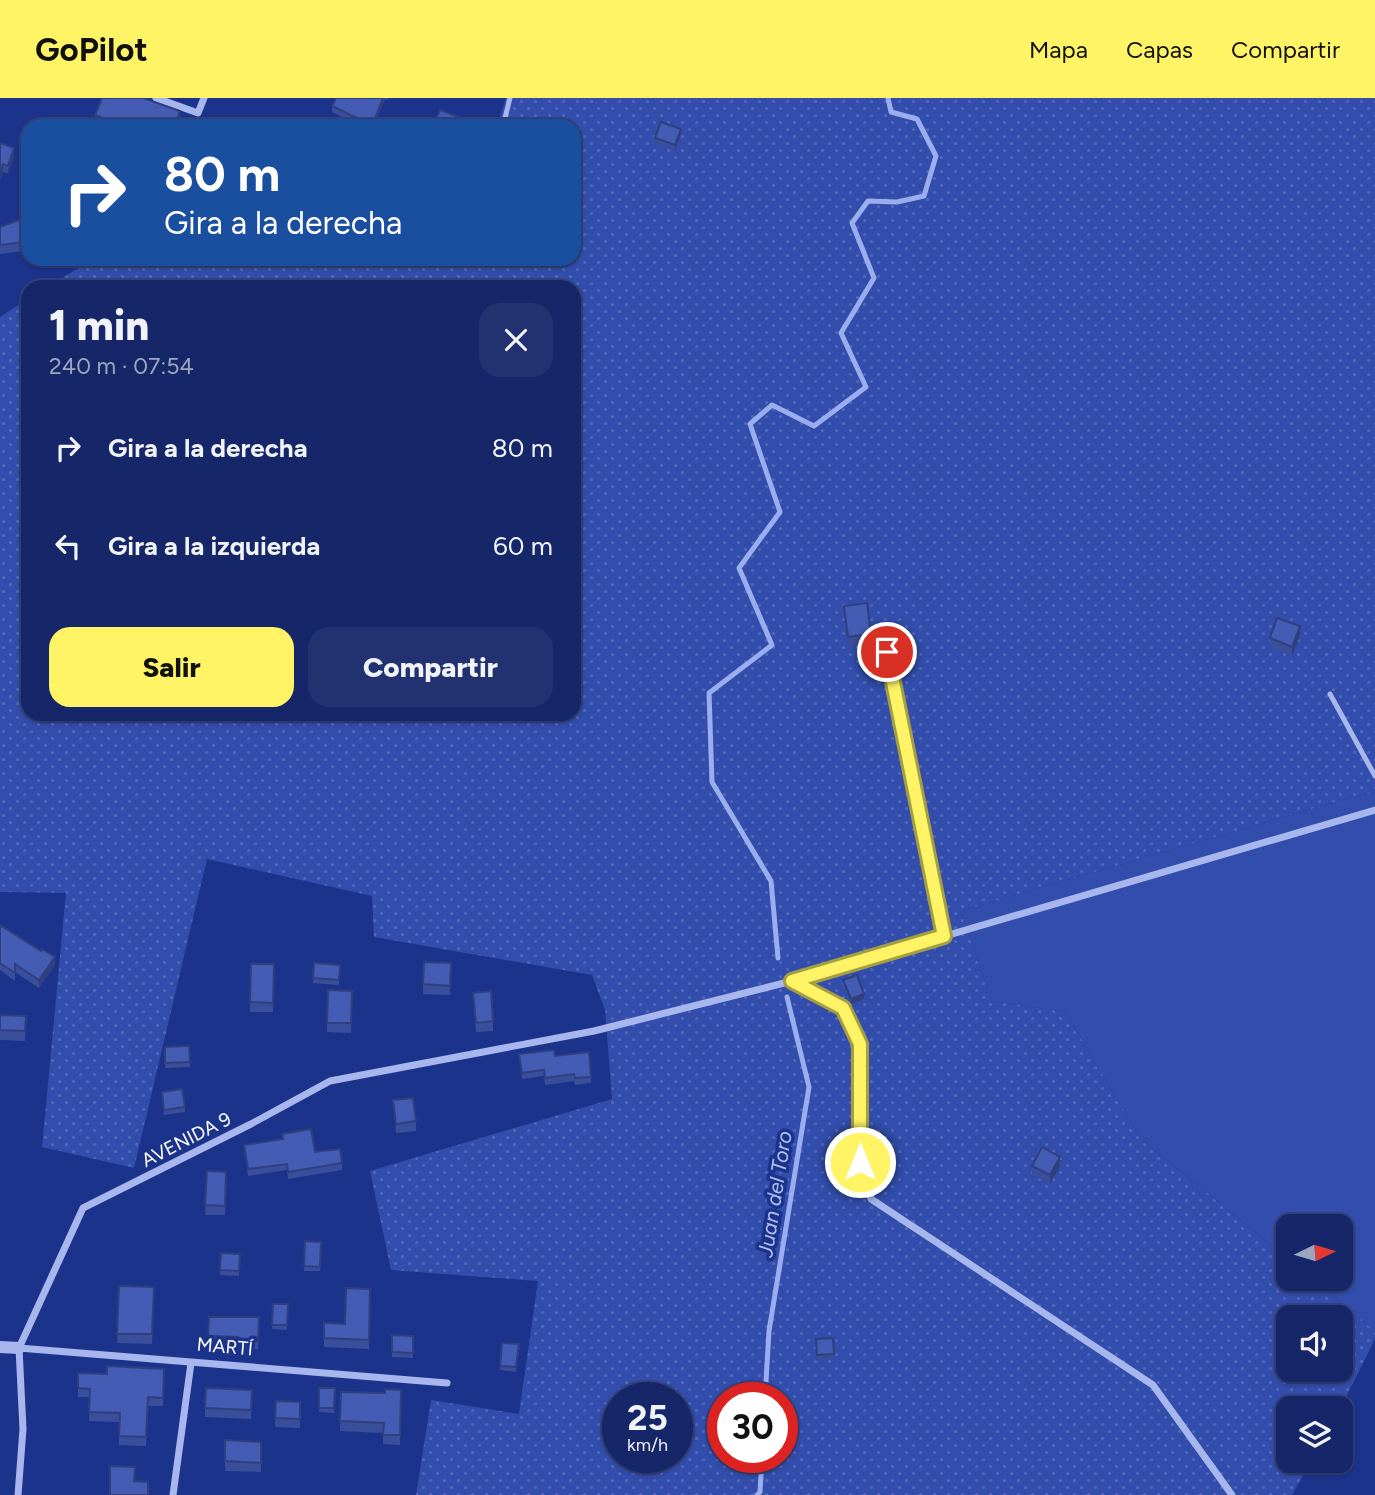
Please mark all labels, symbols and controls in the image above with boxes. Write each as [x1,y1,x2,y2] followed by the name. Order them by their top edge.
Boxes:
[35,30,148,69] text: GoPilot
[1029,35,1088,64] text: Mapa
[1126,35,1193,64] text: Capas
[1231,35,1340,64] text: Compartir
[164,144,280,203] text: 80 m
[49,147,140,238] icon: right
[164,204,402,242] text: Gira a la derecha
[49,300,149,351] text: 1 min
[479,303,553,377] button: close
[49,352,194,380] text: 240 m · 07:54
[49,429,87,467] icon: right
[108,432,308,464] text: Gira a la derecha
[492,432,553,464] text: 80 m
[49,527,87,565] icon: left
[108,530,320,562] text: Gira a la izquierda
[493,530,553,562] text: 60 m
[857,622,917,682] pin
[49,627,294,707] button: Salir
[308,627,553,707] button: Compartir
[868,633,906,671] icon: arrive
[137,1107,235,1172] street label: AVENIDA 9
[823,1125,897,1199] position arrow
[752,1129,797,1260] water label: Juan del Toro
[1276,1214,1353,1292] north arrow
[1276,1214,1353,1473] map controls
[1276,1305,1353,1382] button: sound
[196,1333,255,1360] street label: MARTÍ
[707,1382,798,1473] speed limit sign: 30
[1276,1396,1353,1473] button: layers
[627,1397,668,1439] text: 25
[627,1434,668,1456] text: km/h

